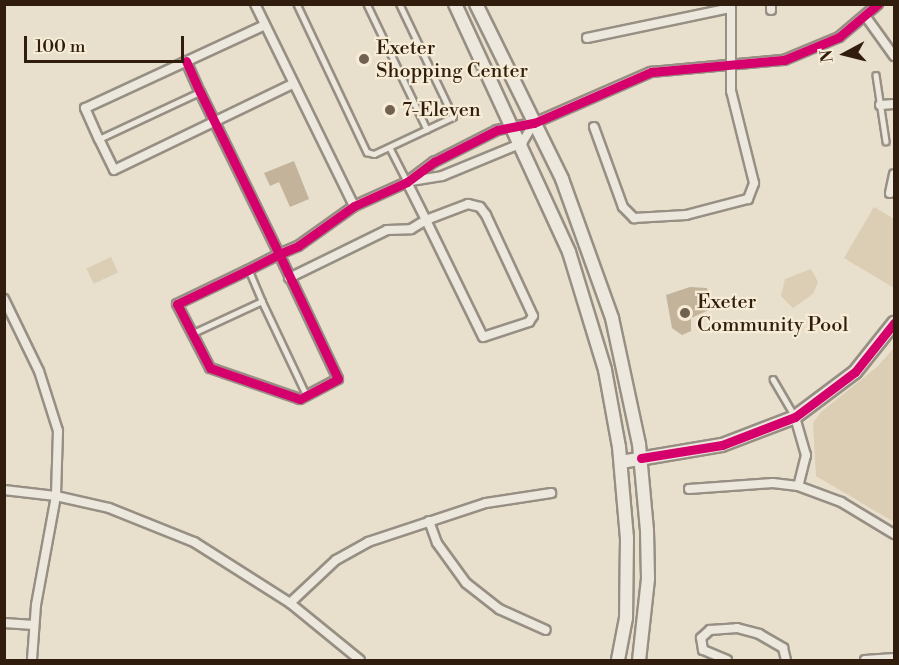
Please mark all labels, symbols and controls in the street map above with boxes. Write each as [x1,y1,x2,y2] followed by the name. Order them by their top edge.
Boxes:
[27,24,188,62] scale bar
[815,24,875,84] north arrow
[35,35,86,58] text: 100 m
[376,36,528,83] place label: Exeter Shopping Center
[816,49,838,64] text: N
[357,52,371,66] marker: Exeter Shopping Center
[402,98,481,122] place label: 7-Eleven
[383,103,397,117] marker: 7-Eleven
[697,290,848,337] place label: Exeter Community Pool
[678,306,692,320] marker: Exeter Community Pool

